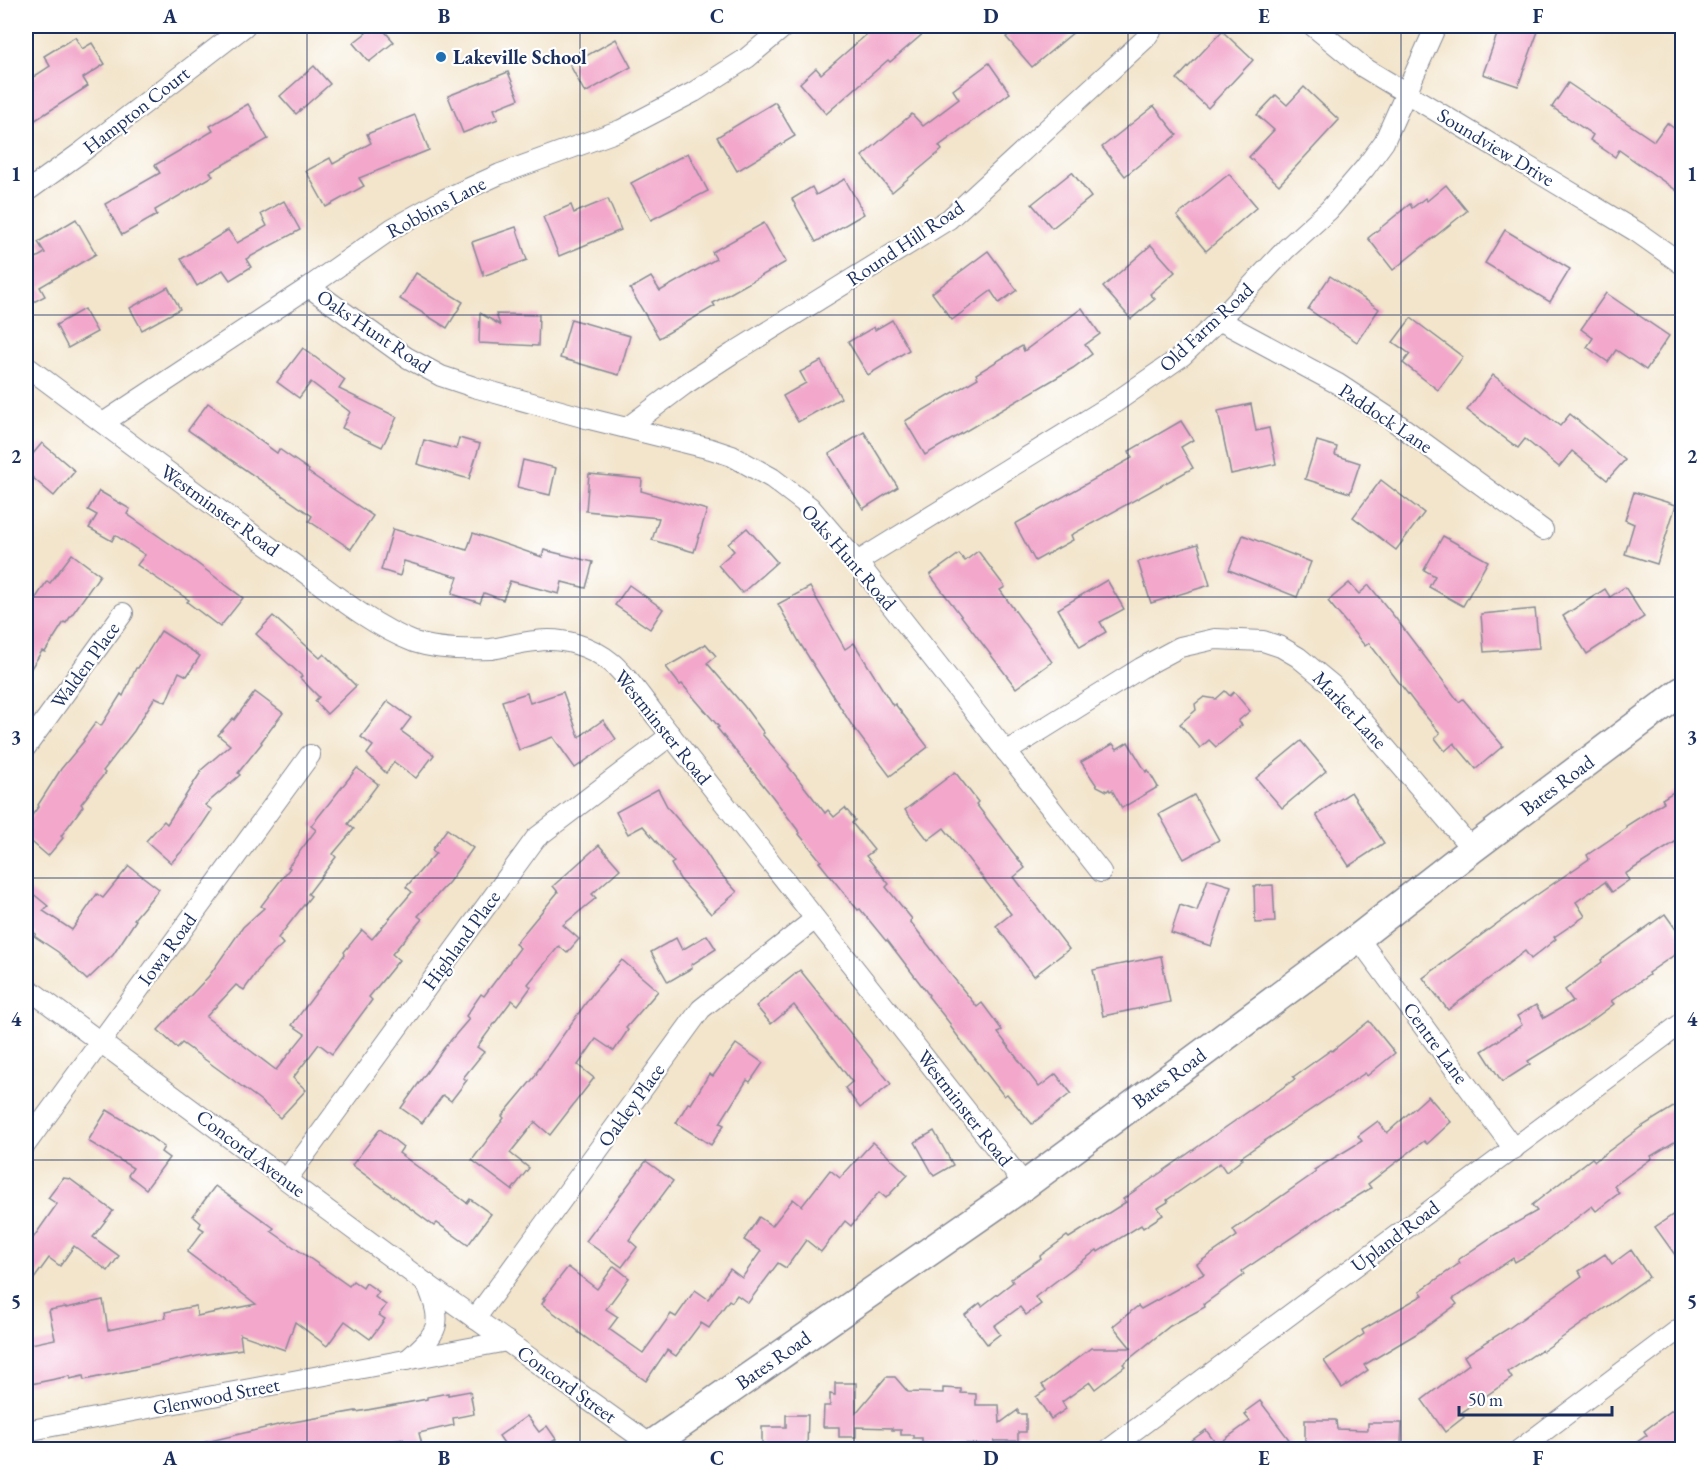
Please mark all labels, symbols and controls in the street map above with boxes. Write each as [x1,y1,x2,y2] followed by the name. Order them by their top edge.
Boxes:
[162,3,178,29] text: A
[438,3,450,29] text: B
[710,3,724,29] text: C
[983,3,999,29] text: D
[1258,3,1270,29] text: E
[1533,3,1544,29] text: F
[453,44,587,70] place label: Lakeville School
[434,50,448,64] marker: Lakeville School
[77,60,195,160] street label: Hampton Court
[1433,102,1560,192] street label: Soundview Drive
[11,161,21,187] text: 1
[1687,161,1697,187] text: 1
[382,170,490,244] street label: Robbins Lane
[841,194,969,292] street label: Round Hill Road
[1153,276,1259,377] street label: Old Farm Road
[312,283,437,379] street label: Oaks Hunt Road
[1334,377,1438,459] street label: Paddock Lane
[11,443,22,469] text: 2
[1687,443,1698,469] text: 2
[155,458,285,562] street label: Westminster Road
[796,498,903,616] street label: Oaks Hunt Road
[45,616,125,713] street label: Walden Place
[609,664,718,791] street label: Westminster Road
[1307,665,1393,755] street label: Market Lane
[11,724,21,750] text: 3
[1687,724,1697,750] text: 3
[1515,748,1600,821] street label: Bates Road
[416,885,506,995] street label: Highland Place
[132,907,203,990] street label: Iowa Road
[1397,997,1475,1089] street label: Centre Lane
[11,1006,22,1032] text: 4
[1687,1006,1698,1032] text: 4
[1127,1041,1212,1114] street label: Bates Road
[911,1044,1019,1172] street label: Westminster Road
[592,1058,670,1152] street label: Oakley Place
[191,1103,311,1203] street label: Concord Avenue
[1346,1194,1445,1278] street label: Upland Road
[11,1288,21,1314] text: 5
[1687,1288,1697,1314] text: 5
[730,1324,816,1395] street label: Bates Road
[512,1339,623,1429] street label: Concord Street
[151,1371,282,1421] street label: Glenwood Street
[1459,1379,1612,1417] scale bar
[1468,1388,1503,1411] text: 50 m
[162,1445,178,1471] text: A
[438,1445,450,1471] text: B
[710,1445,724,1471] text: C
[983,1445,999,1471] text: D
[1258,1445,1270,1471] text: E
[1533,1445,1544,1471] text: F

